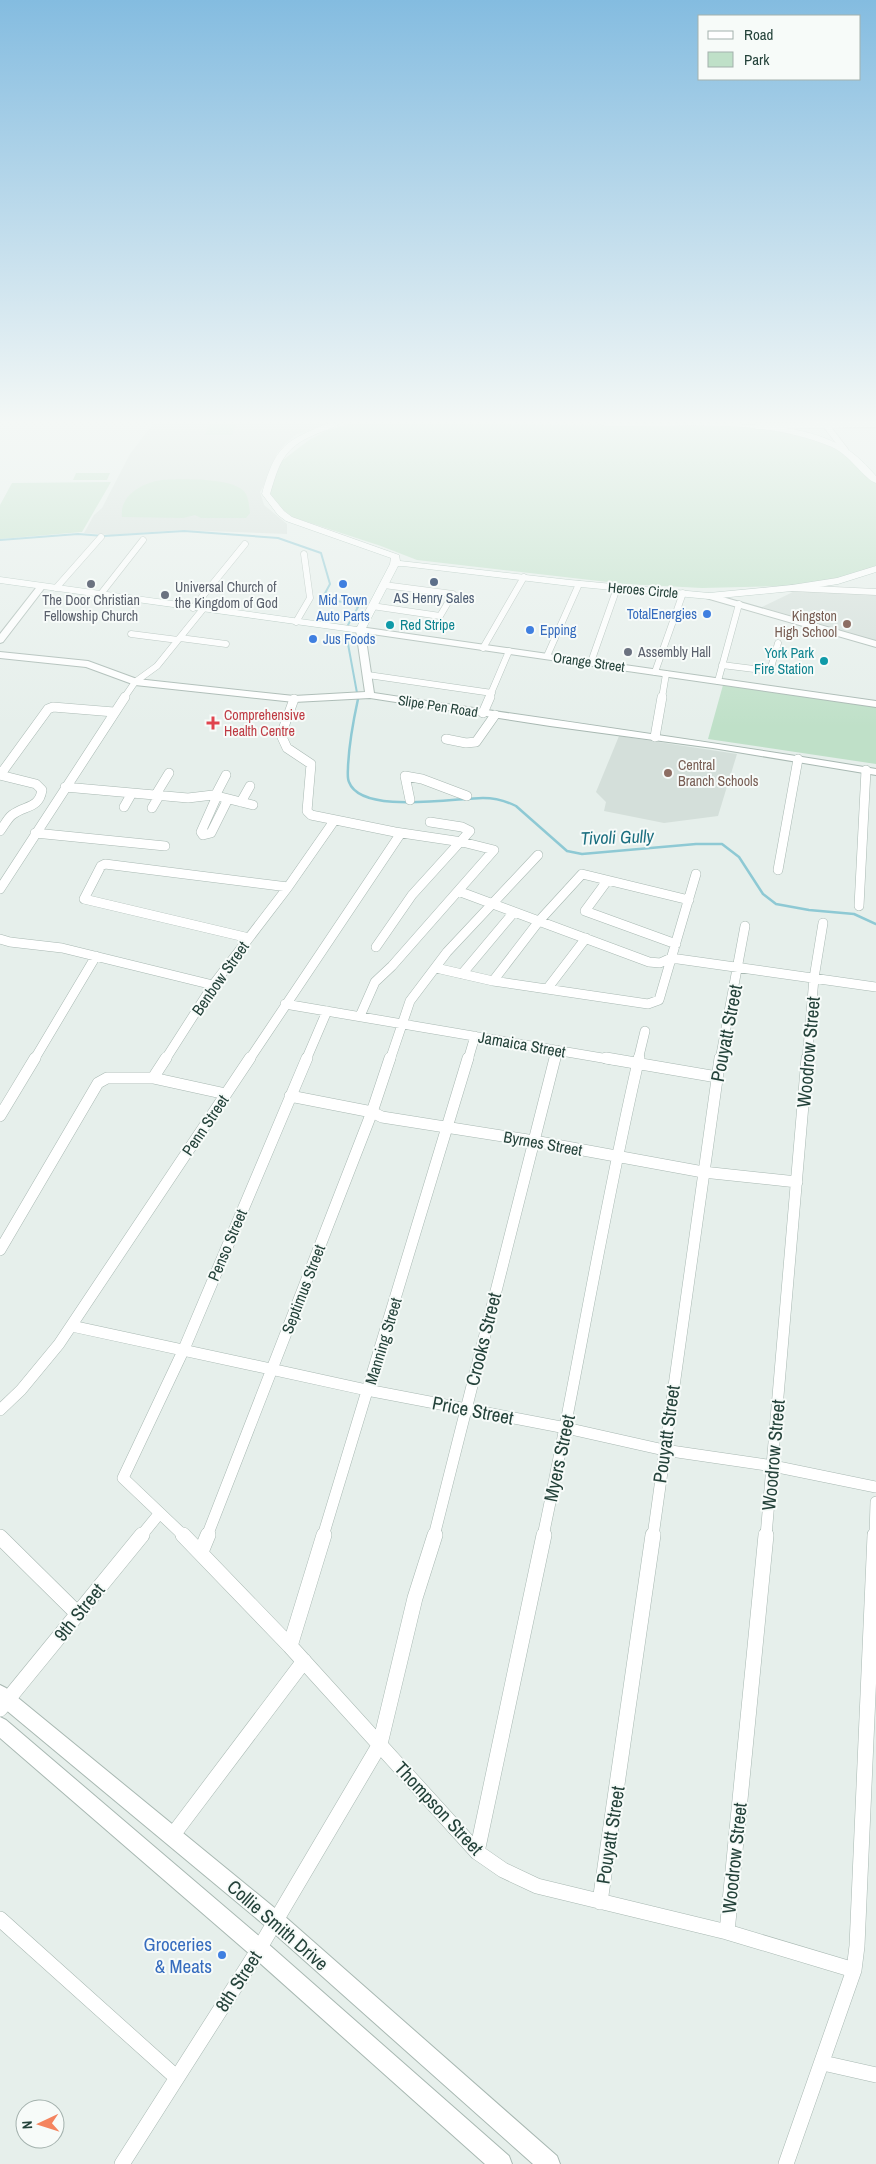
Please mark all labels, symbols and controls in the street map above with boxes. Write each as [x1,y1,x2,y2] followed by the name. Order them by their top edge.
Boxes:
[698,15,861,80] legend
[744,24,773,45] text: Road
[744,49,770,70] text: Park
[428,576,440,588] marker: AS Henry Sales
[85,578,97,590] marker: The Door Christian Fellowship Church
[175,578,278,612] place label: Universal Church of the Kingdom of God
[337,578,349,590] marker: Mid Town Auto Parts
[607,578,679,602] street label: Heroes Circle
[159,589,171,601] marker: Universal Church of the Kingdom of God
[392,589,475,607] place label: AS Henry Sales
[42,591,140,625] place label: The Door Christian Fellowship Church
[315,591,370,625] place label: Mid Town Auto Parts
[627,605,697,623] place label: TotalEnergies
[774,607,837,641] place label: Kingston High School
[701,608,713,620] marker: TotalEnergies
[400,616,455,634] place label: Red Stripe
[841,618,853,630] marker: Kingston High School
[384,619,396,631] marker: Red Stripe
[540,621,577,639] place label: Epping
[524,624,536,636] marker: Epping
[323,630,376,648] place label: Jus Foods
[307,633,319,645] marker: Jus Foods
[637,643,711,661] place label: Assembly Hall
[754,644,814,678] place label: York Park Fire Station
[622,646,634,658] marker: Assembly Hall
[552,648,626,676] street label: Orange Street
[818,655,830,667] marker: York Park Fire Station
[397,691,479,721] street label: Slipe Pen Road
[224,706,305,740] place label: Comprehensive Health Centre
[206,716,220,730] marker: Comprehensive Health Centre
[678,756,759,790] place label: Central Branch Schools
[662,767,674,779] marker: Central Branch Schools
[580,823,656,851] water label: Tivoli Gully
[186,936,254,1020] street label: Benbow Street
[704,981,748,1084] street label: Pouyatt Street
[790,995,826,1109] street label: Woodrow Street
[477,1026,568,1063] street label: Jamaica Street
[177,1090,234,1160] street label: Penn Street
[502,1125,584,1161] street label: Byrnes Street
[202,1205,252,1284] street label: Penso Street
[276,1241,330,1337] street label: Septimus Street
[459,1289,507,1388] street label: Crooks Street
[359,1295,407,1387] street label: Manning Street
[646,1383,686,1485] street label: Pouyatt Street
[430,1389,517,1431] street label: Price Street
[755,1398,791,1512] street label: Woodrow Street
[537,1411,581,1504] street label: Myers Street
[48,1577,111,1646] street label: 9th Street
[389,1755,490,1861] street label: Thompson Street
[589,1784,631,1886] street label: Pouyatt Street
[715,1801,753,1915] street label: Woodrow Street
[222,1874,334,1976] street label: Collie Smith Drive
[144,1931,212,1979] place label: Groceries & Meats
[209,1945,268,2016] street label: 8th Street
[216,1949,228,1961] marker: Groceries & Meats
[15,2099,65,2149] north arrow
[18,2120,36,2130] text: N

